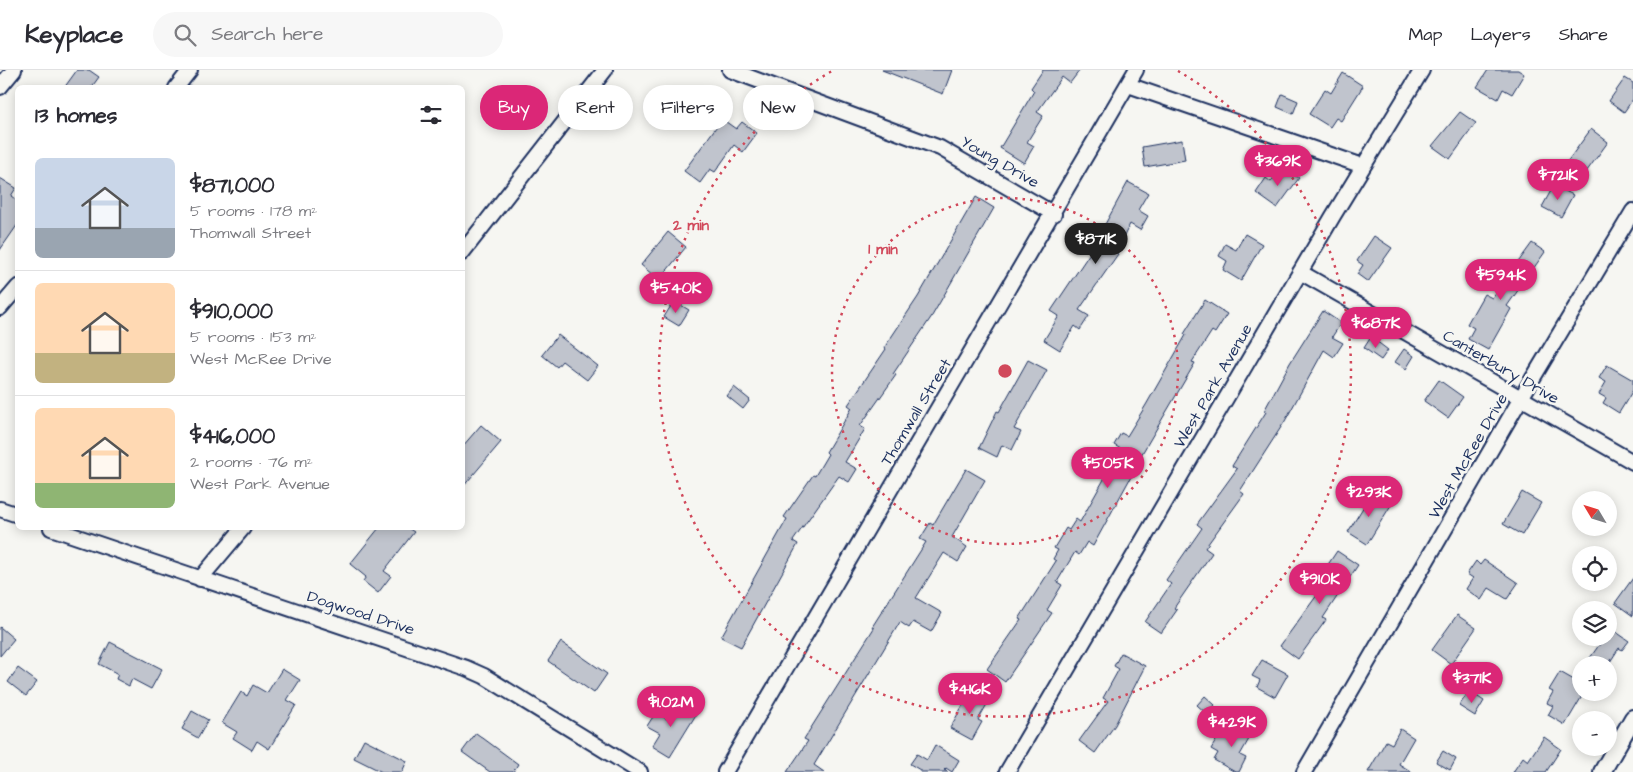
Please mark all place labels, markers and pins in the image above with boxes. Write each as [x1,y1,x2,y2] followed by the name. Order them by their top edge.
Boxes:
[1243,144,1313,187] pin: $369K
[1523,158,1593,201] pin: $721K
[1061,222,1131,265] pin: $871K
[1466,258,1536,301] pin: $594K
[641,272,711,314] pin: $540K
[1341,306,1411,349] pin: $687K
[996,362,1014,380] centre of rings
[1073,446,1143,489] pin: $505K
[1334,476,1404,518] pin: $293K
[1285,562,1355,605] pin: $910K
[1437,662,1507,704] pin: $371K
[935,672,1005,715] pin: $416K
[630,686,712,728] pin: $1.02M
[1197,706,1267,748] pin: $429K

